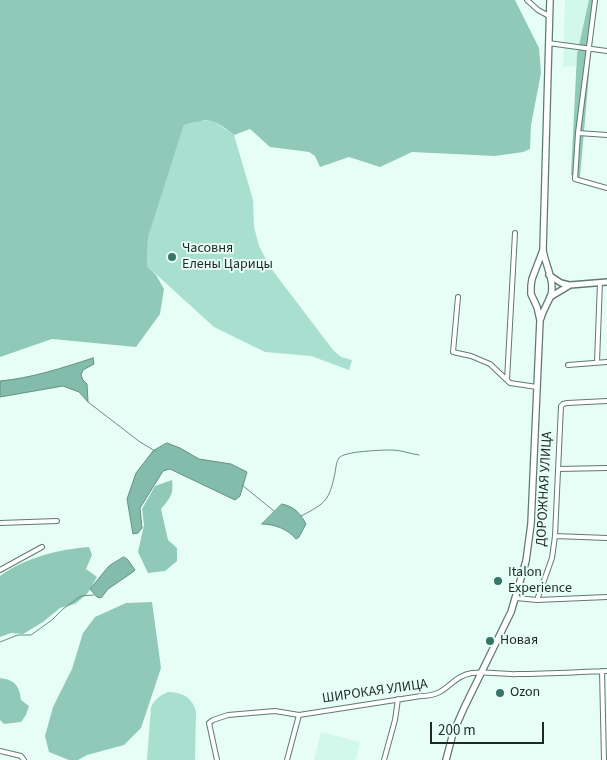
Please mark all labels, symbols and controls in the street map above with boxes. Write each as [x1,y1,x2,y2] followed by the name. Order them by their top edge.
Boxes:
[182,241,273,274] place label: Часовня Елены Царицы
[166,251,178,263] marker: Часовня Елены Царицы
[534,431,556,547] street label: ДОРОЖНАЯ УЛИЦА
[508,565,572,598] place label: Italon Experience
[492,575,504,587] marker: Italon Experience
[500,633,538,649] place label: Новая
[484,635,496,647] marker: Новая
[321,676,429,708] street label: ШИРОКАЯ УЛИЦА
[510,685,540,701] place label: Ozon
[494,687,506,699] marker: Ozon
[432,712,546,744] scale bar
[438,720,476,741] text: 200 m

